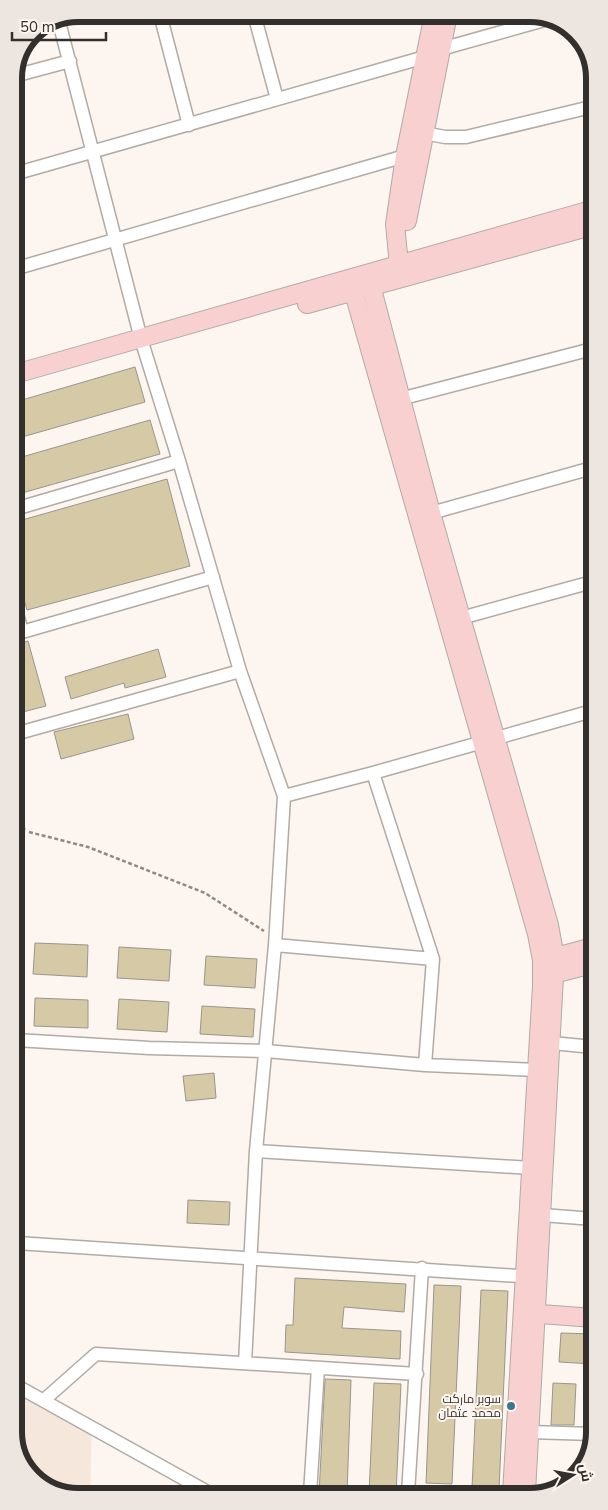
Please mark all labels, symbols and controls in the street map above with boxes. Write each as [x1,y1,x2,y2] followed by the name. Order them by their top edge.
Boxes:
[12,10,106,42] scale bar
[20,17,55,37] text: 50 m
[438,1391,501,1421] place label: سوبر ماركت محمد عثمان
[505,1400,517,1412] marker: سوبر ماركت محمد عثمان
[548,1450,598,1500] north arrow
[574,1462,596,1483] text: ش

